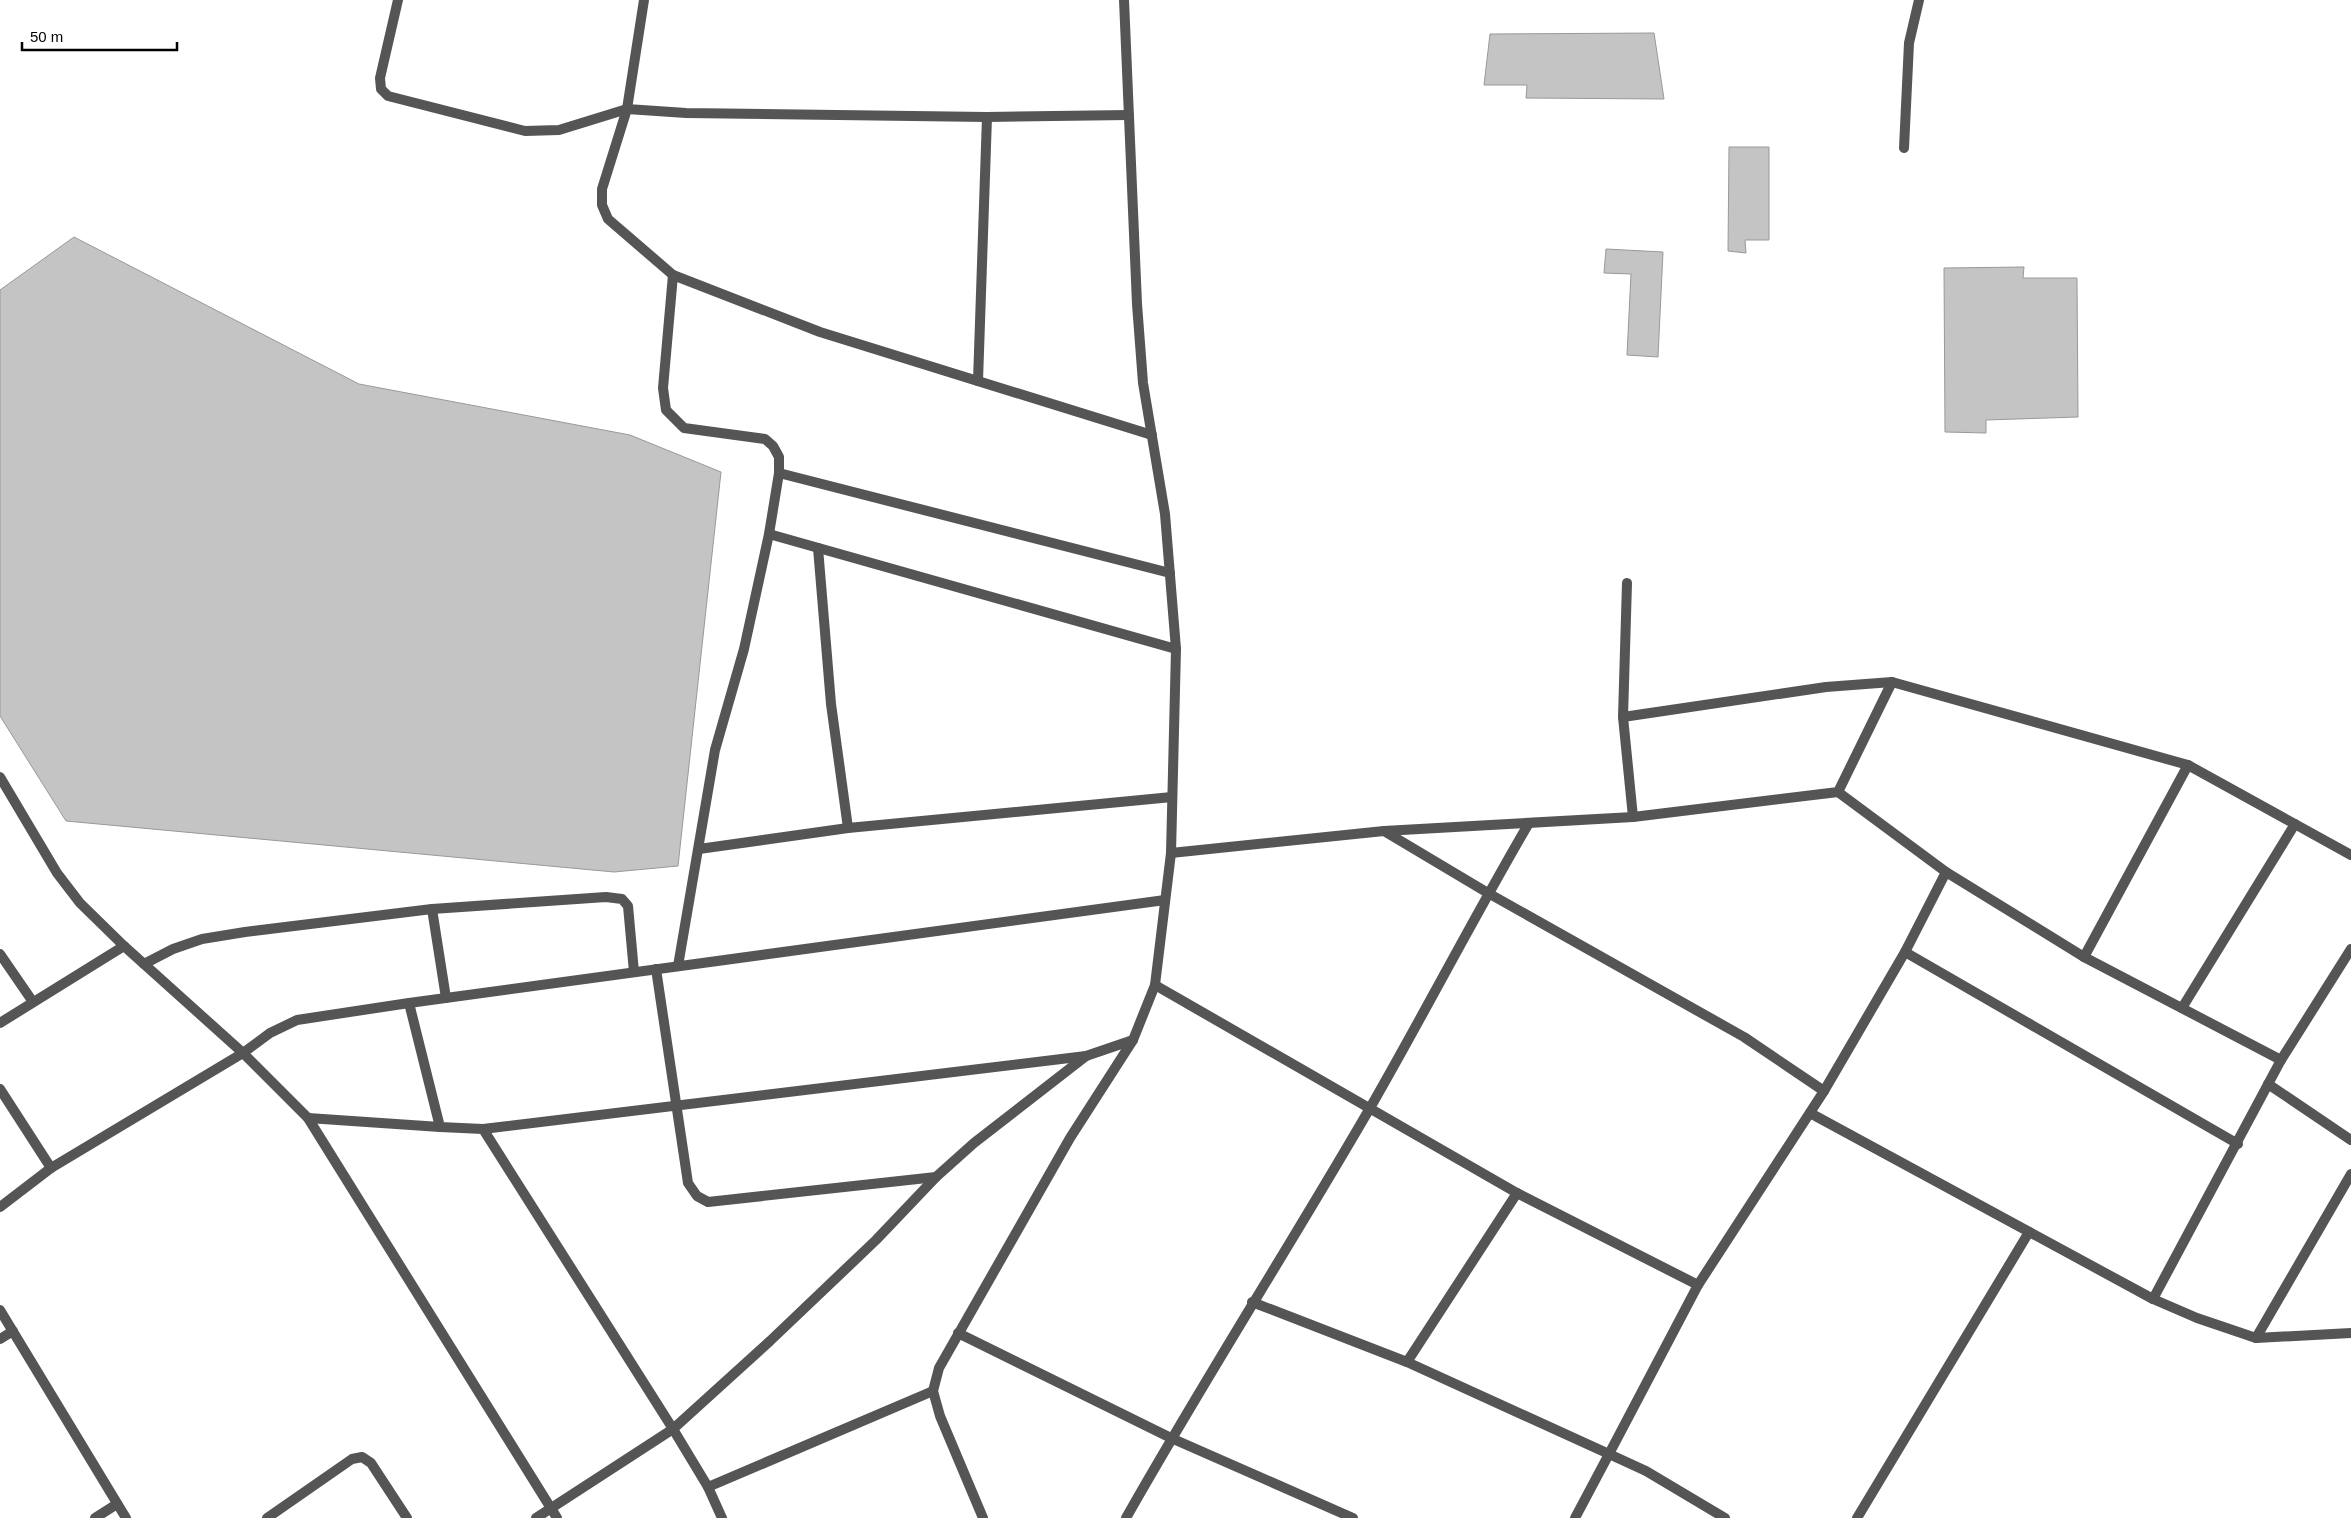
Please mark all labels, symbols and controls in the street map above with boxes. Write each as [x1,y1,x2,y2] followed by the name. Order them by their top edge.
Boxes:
[22,20,178,52] scale bar
[30,28,63,45] text: 50 m

